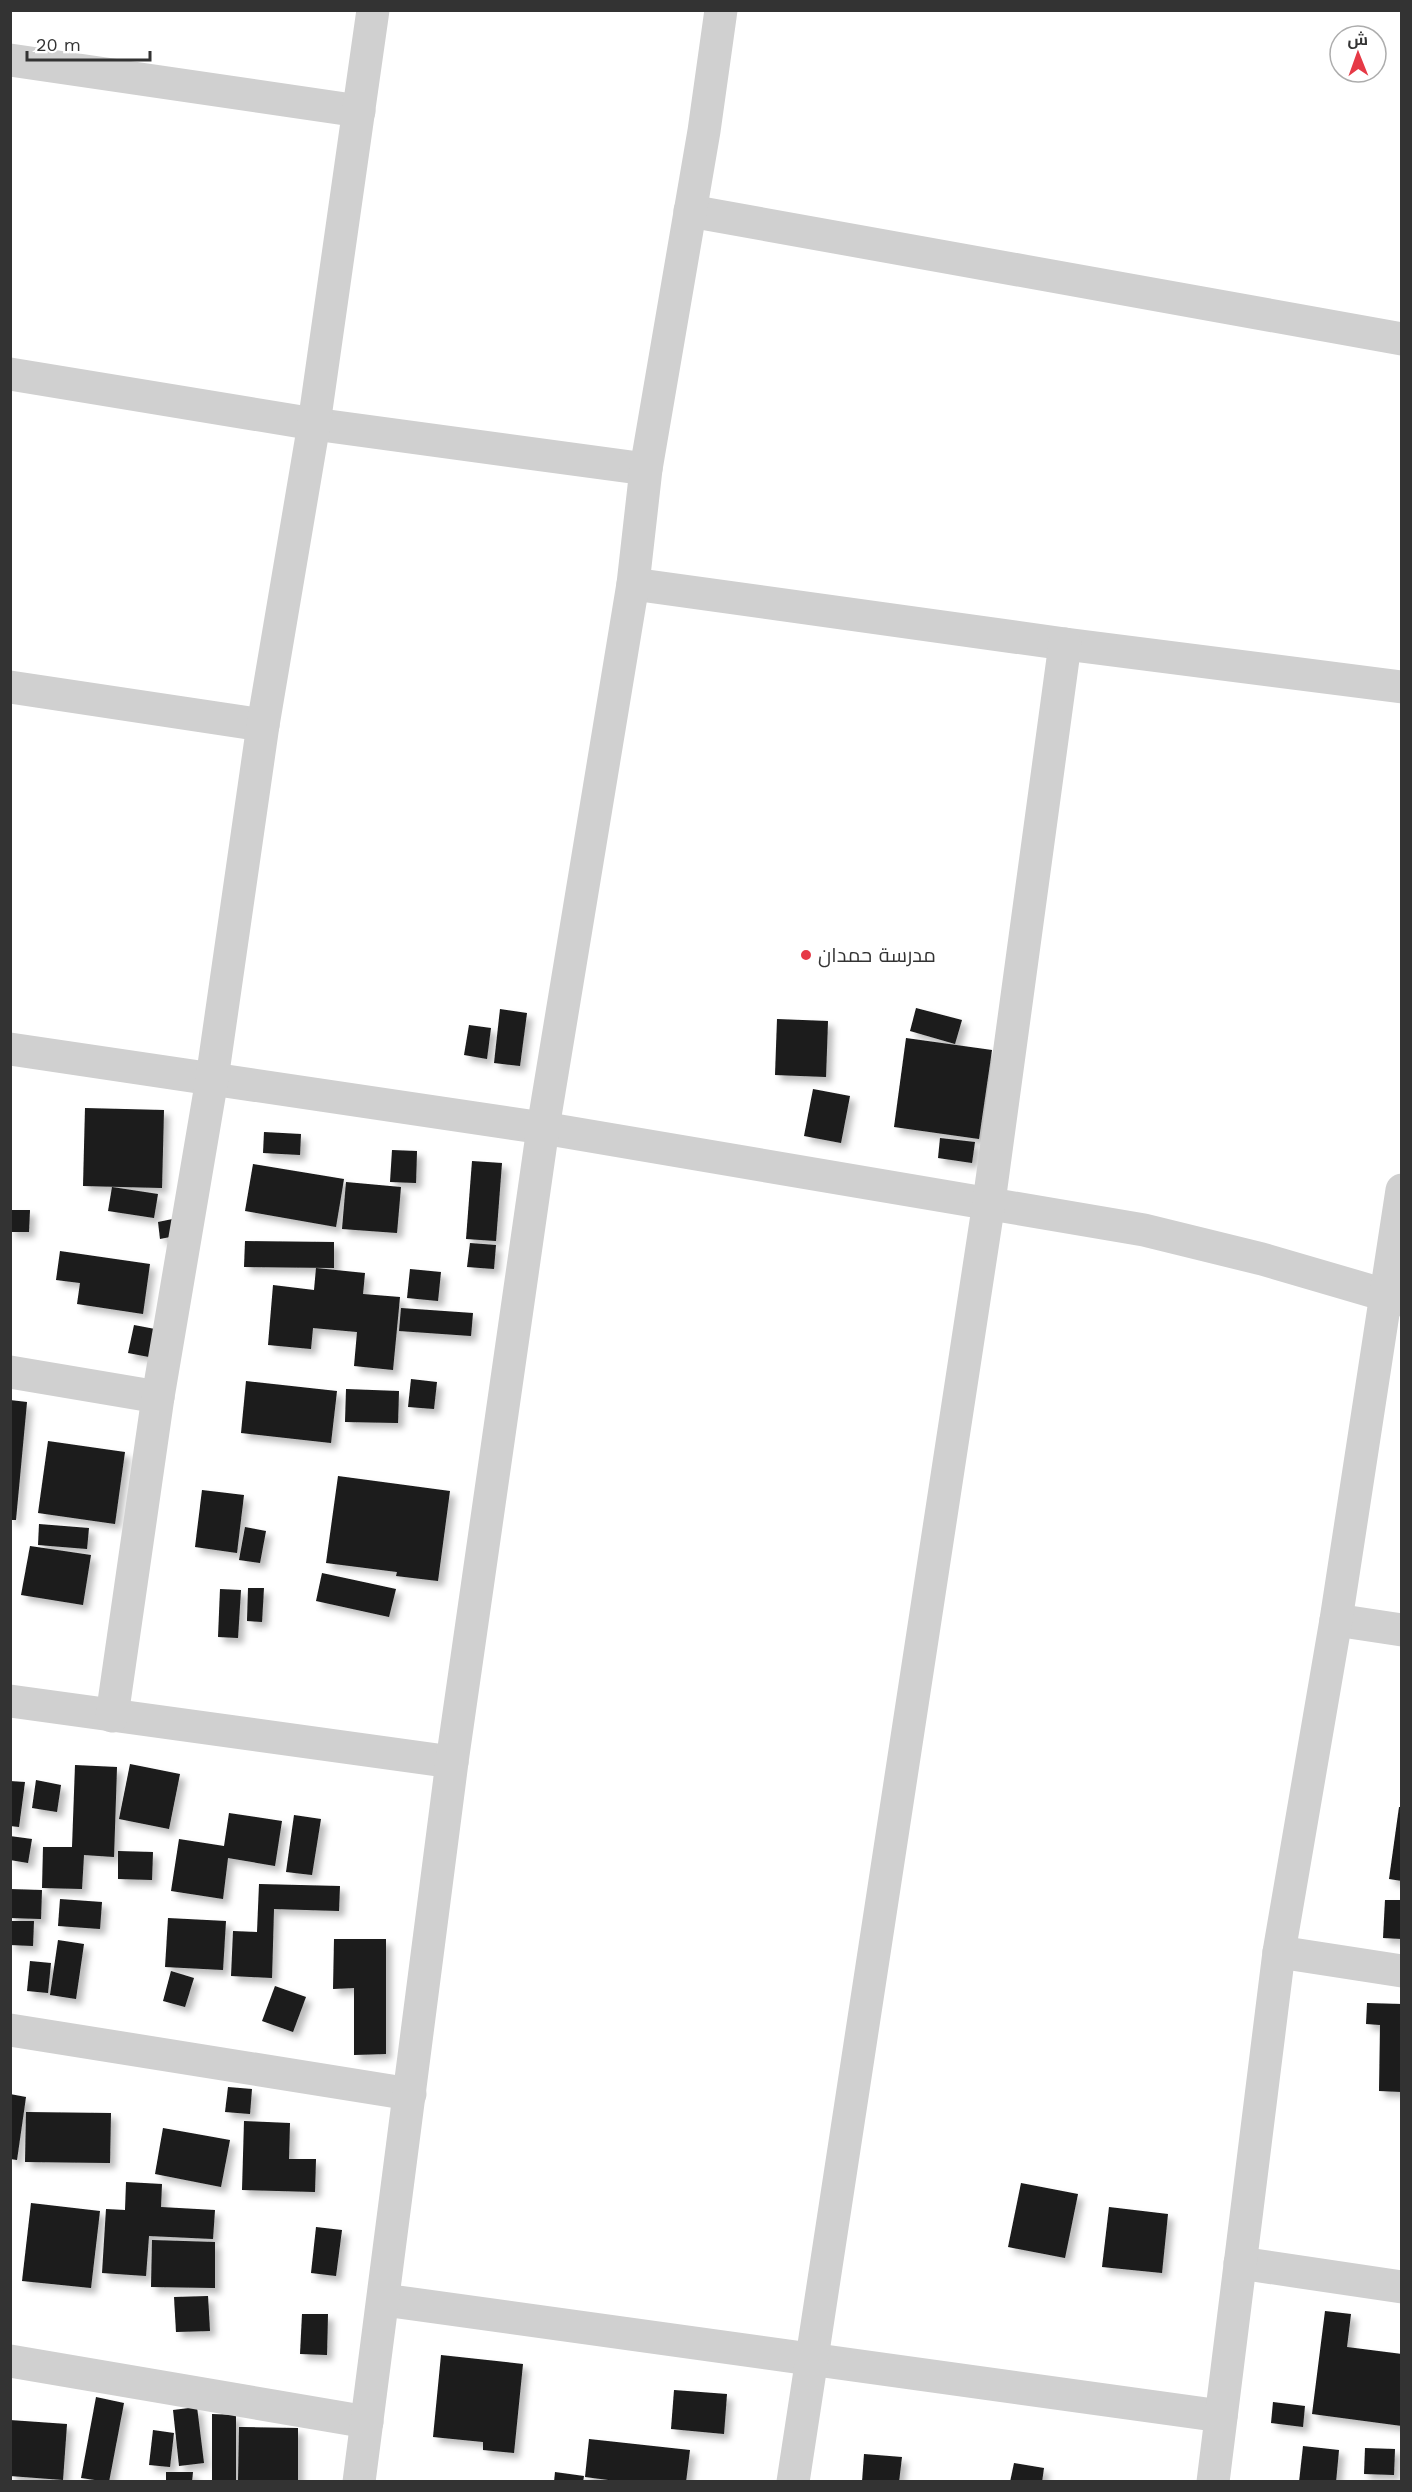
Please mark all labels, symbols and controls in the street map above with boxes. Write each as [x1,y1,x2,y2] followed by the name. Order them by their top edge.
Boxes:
[27,24,150,62] scale bar
[1328,24,1388,84] north arrow
[1347,30,1368,49] text: ش
[36,34,81,55] text: 20 m
[818,943,936,968] place label: مدرسة حمدان
[799,948,813,962] marker: مدرسة حمدان

